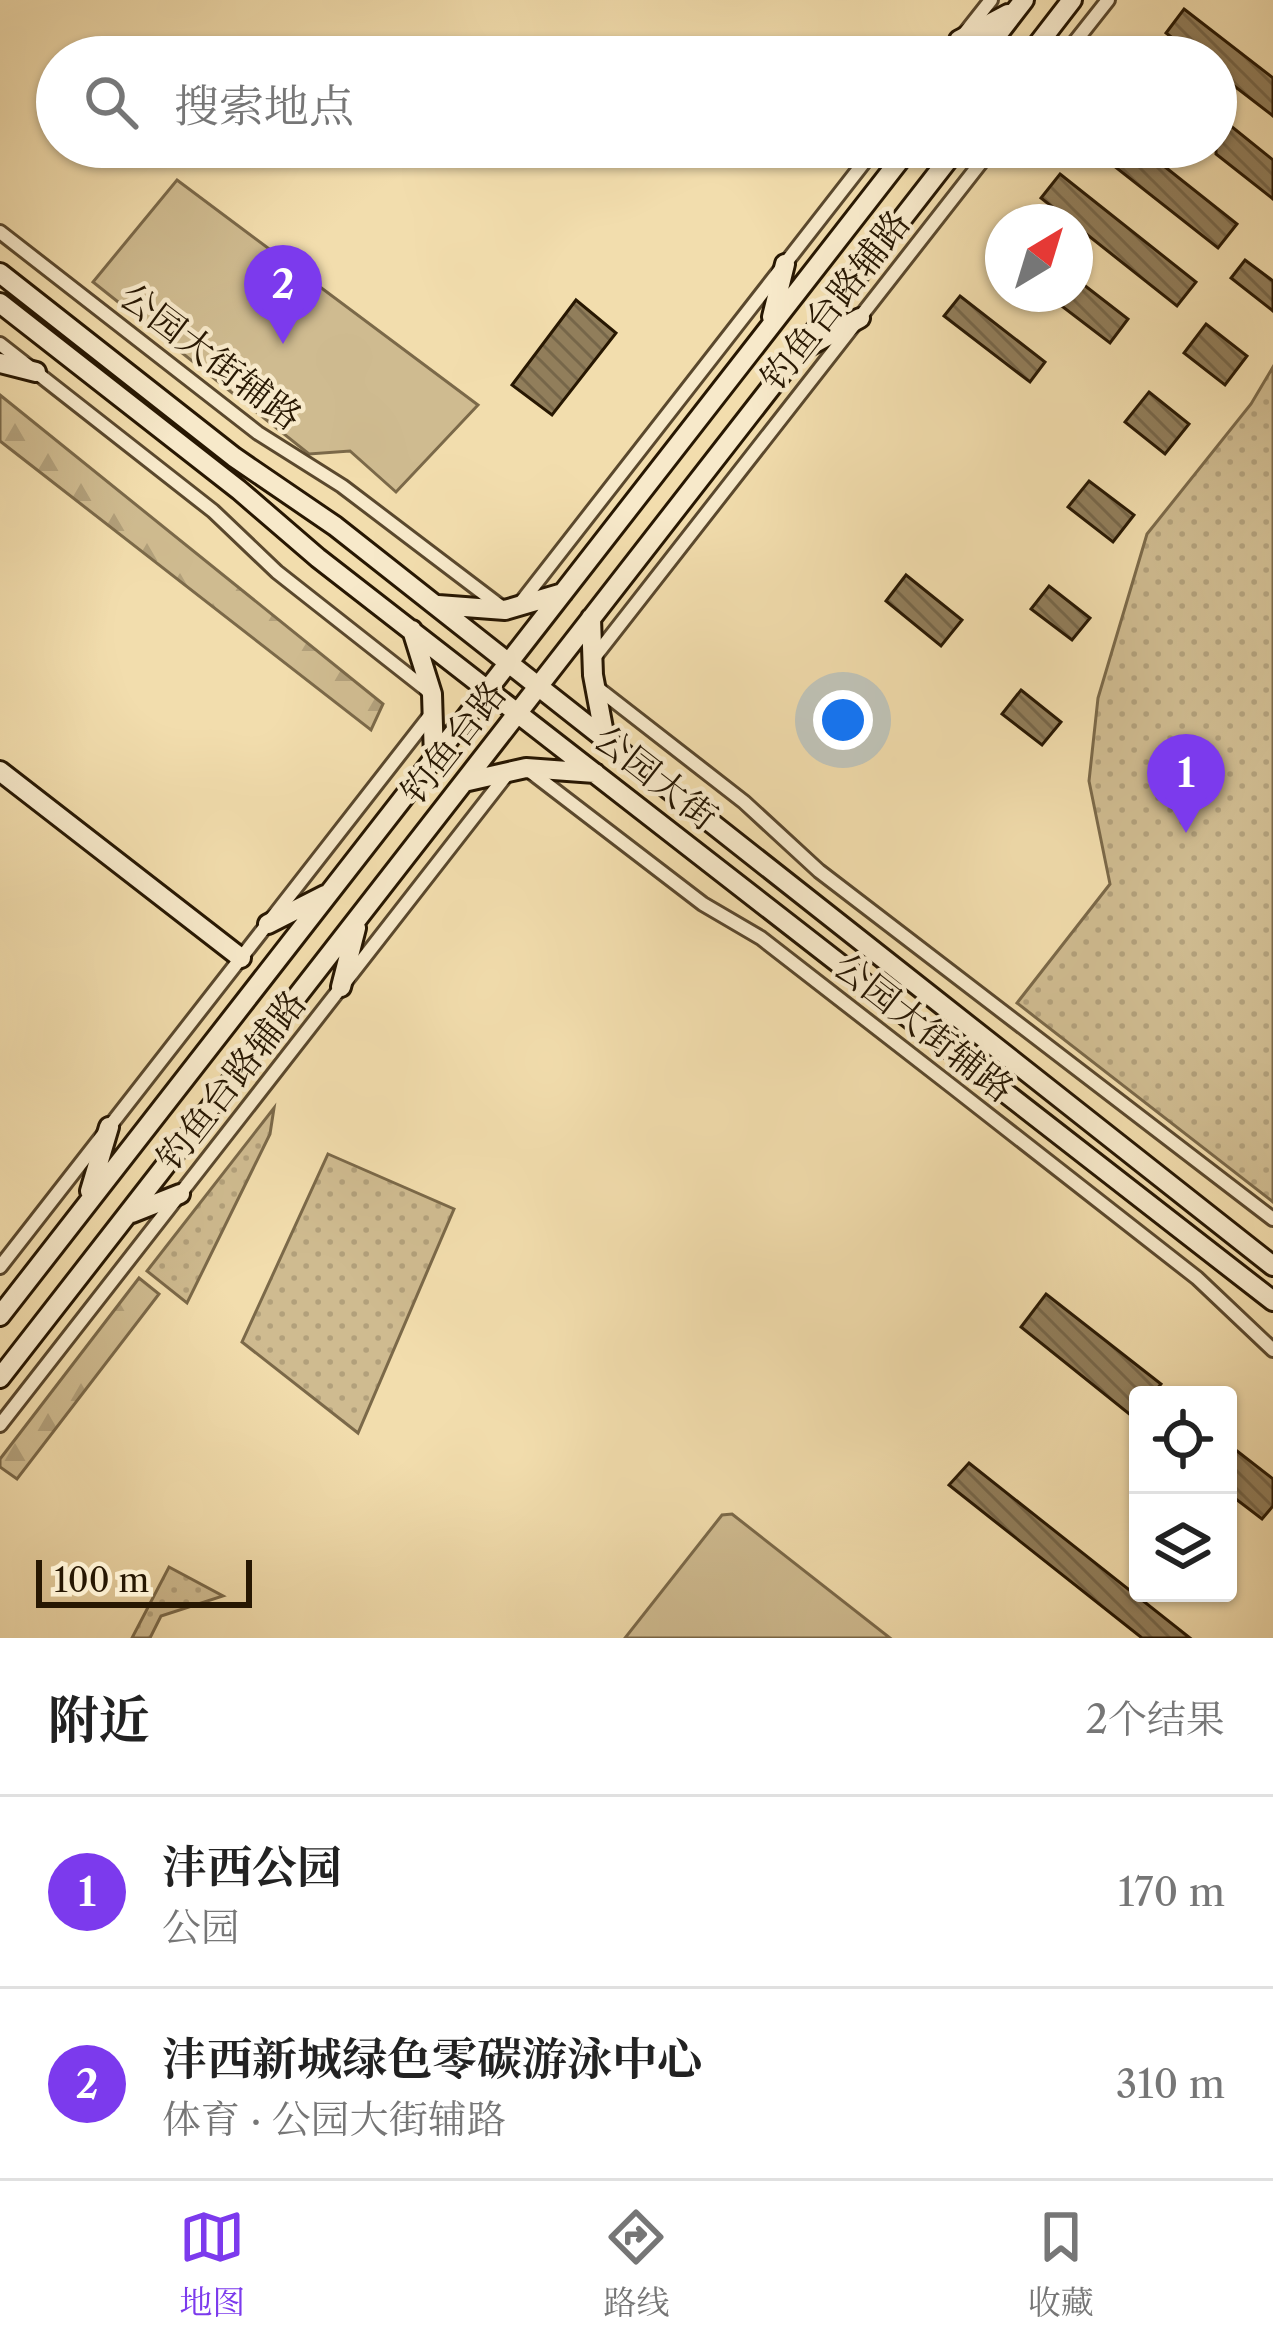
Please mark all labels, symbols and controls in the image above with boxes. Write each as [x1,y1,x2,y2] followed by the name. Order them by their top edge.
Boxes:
[36,36,1237,168] search box
[78,69,144,135] icon: search
[174,78,354,134] text: 搜索地点
[751,201,919,399] street label: 钓鱼台路辅路
[985,204,1093,312] north arrow
[244,245,322,344] pin: 2
[112,273,310,439] street label: 公园大街辅路
[391,672,515,812] street label: 钓鱼台路
[813,690,873,750] your location
[586,715,726,839] street label: 公园大街
[1147,734,1225,833] pin: 1
[825,943,1023,1111] street label: 公园大街辅路
[147,981,315,1179] street label: 钓鱼台路辅路
[1129,1386,1237,1602] map controls
[1129,1386,1237,1494] button: locate
[1129,1494,1237,1602] button: layers
[36,1554,252,1607] scale bar
[54,1560,149,1601] text: 100 m
[48,1689,150,1751] text: 附近
[1086,1695,1225,1743] text: 2个结果
[162,1839,342,1895] text: 沣西公园
[78,1868,96,1916] text: 1
[1118,1868,1225,1916] text: 170 m
[162,1903,240,1951] text: 公园
[162,2031,702,2087] text: 沣西新城绿色零碳游泳中心
[75,2060,99,2108] text: 2
[1116,2060,1225,2108] text: 310 m
[162,2095,506,2143] text: 体育 · 公园大街辅路
[179,2204,245,2323] tab: 地图
[603,2204,669,2323] tab: 路线
[1028,2204,1094,2323] tab: 收藏

